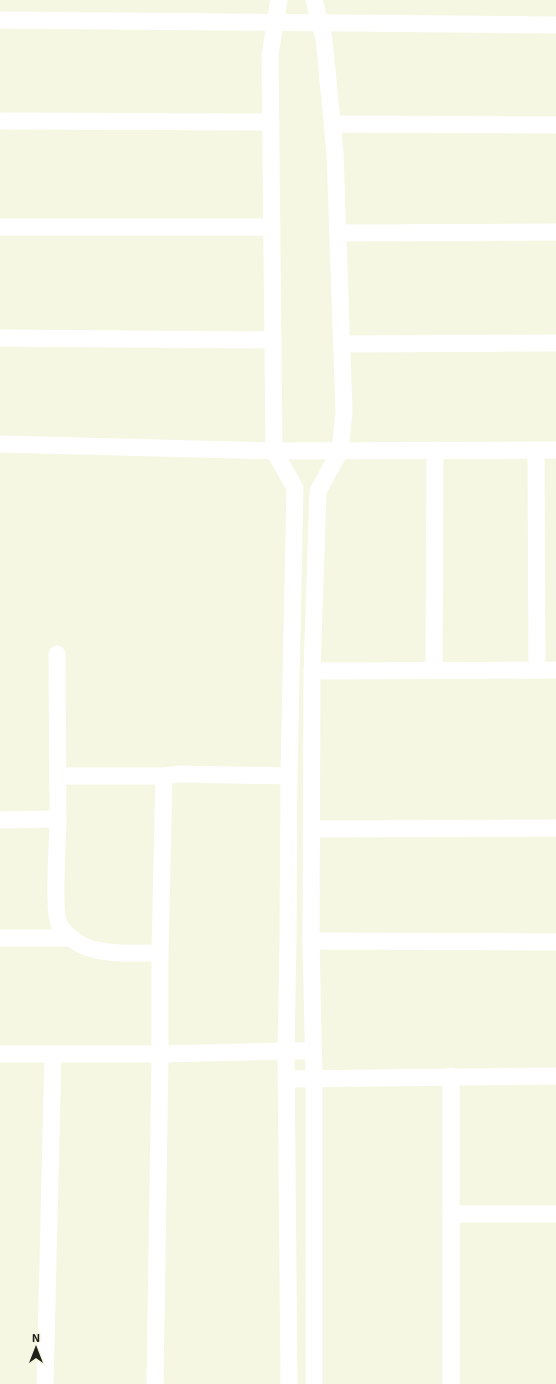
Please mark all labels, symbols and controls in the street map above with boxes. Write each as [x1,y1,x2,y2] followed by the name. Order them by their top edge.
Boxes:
[16,1328,56,1368] north arrow
[32,1331,40,1344] text: N

